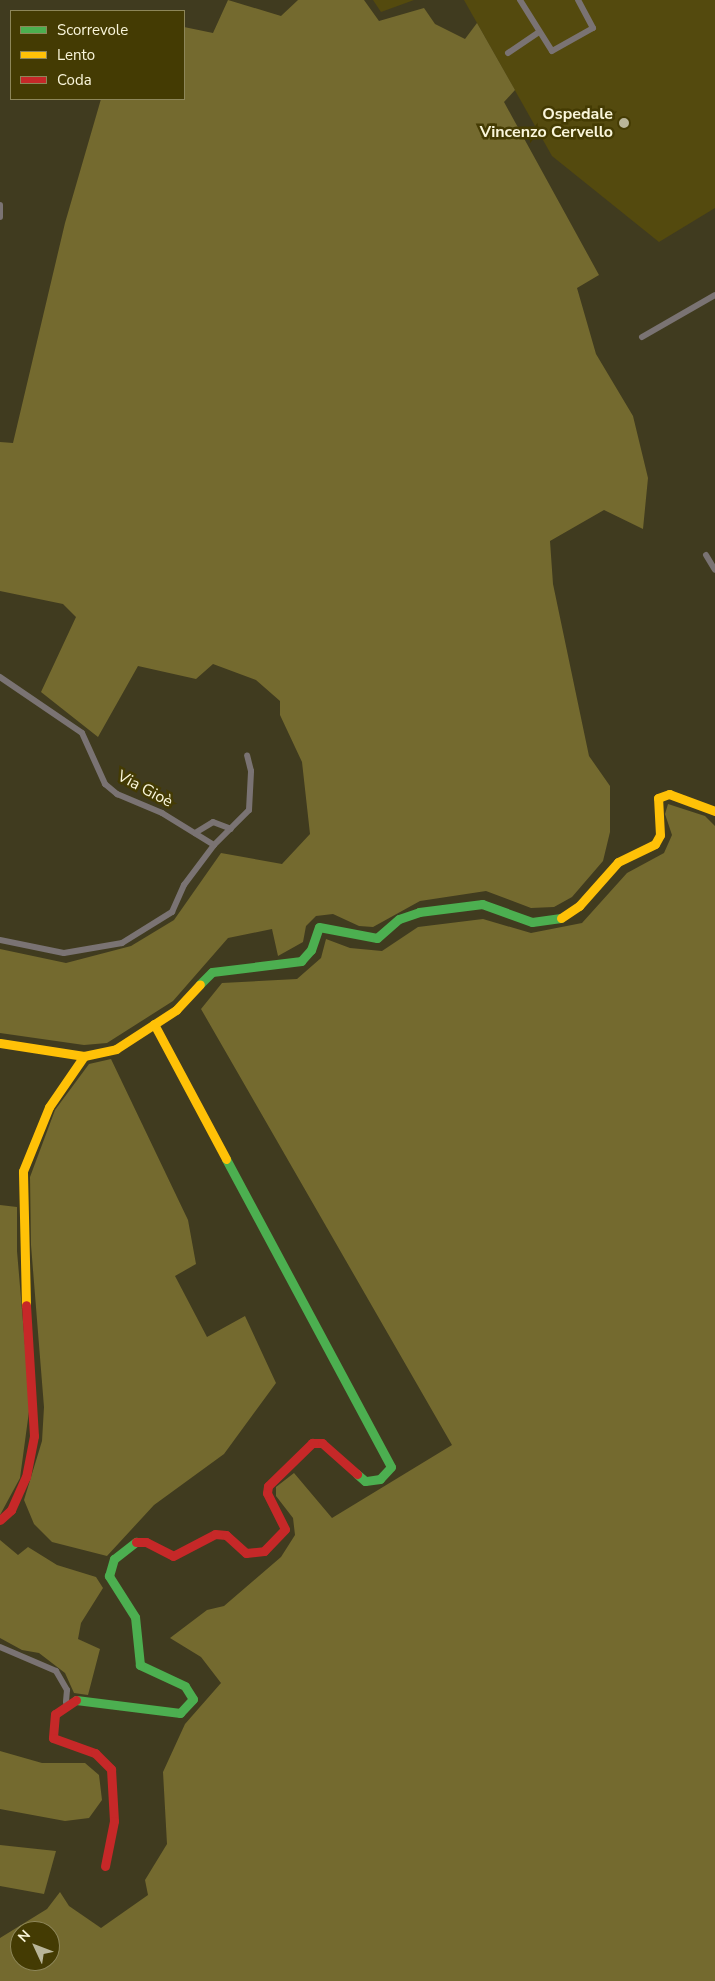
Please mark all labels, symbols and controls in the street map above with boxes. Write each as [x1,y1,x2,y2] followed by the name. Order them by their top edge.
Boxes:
[10,10,185,100] legend
[57,20,128,40] text: Scorrevole
[57,45,95,65] text: Lento
[57,70,92,90] text: Coda
[480,104,613,142] place label: Ospedale Vincenzo Cervello
[617,116,631,130] marker: Ospedale Vincenzo Cervello
[114,766,176,812] street label: Via Gioè
[10,1921,60,1971] north arrow
[14,1926,35,1946] text: N

